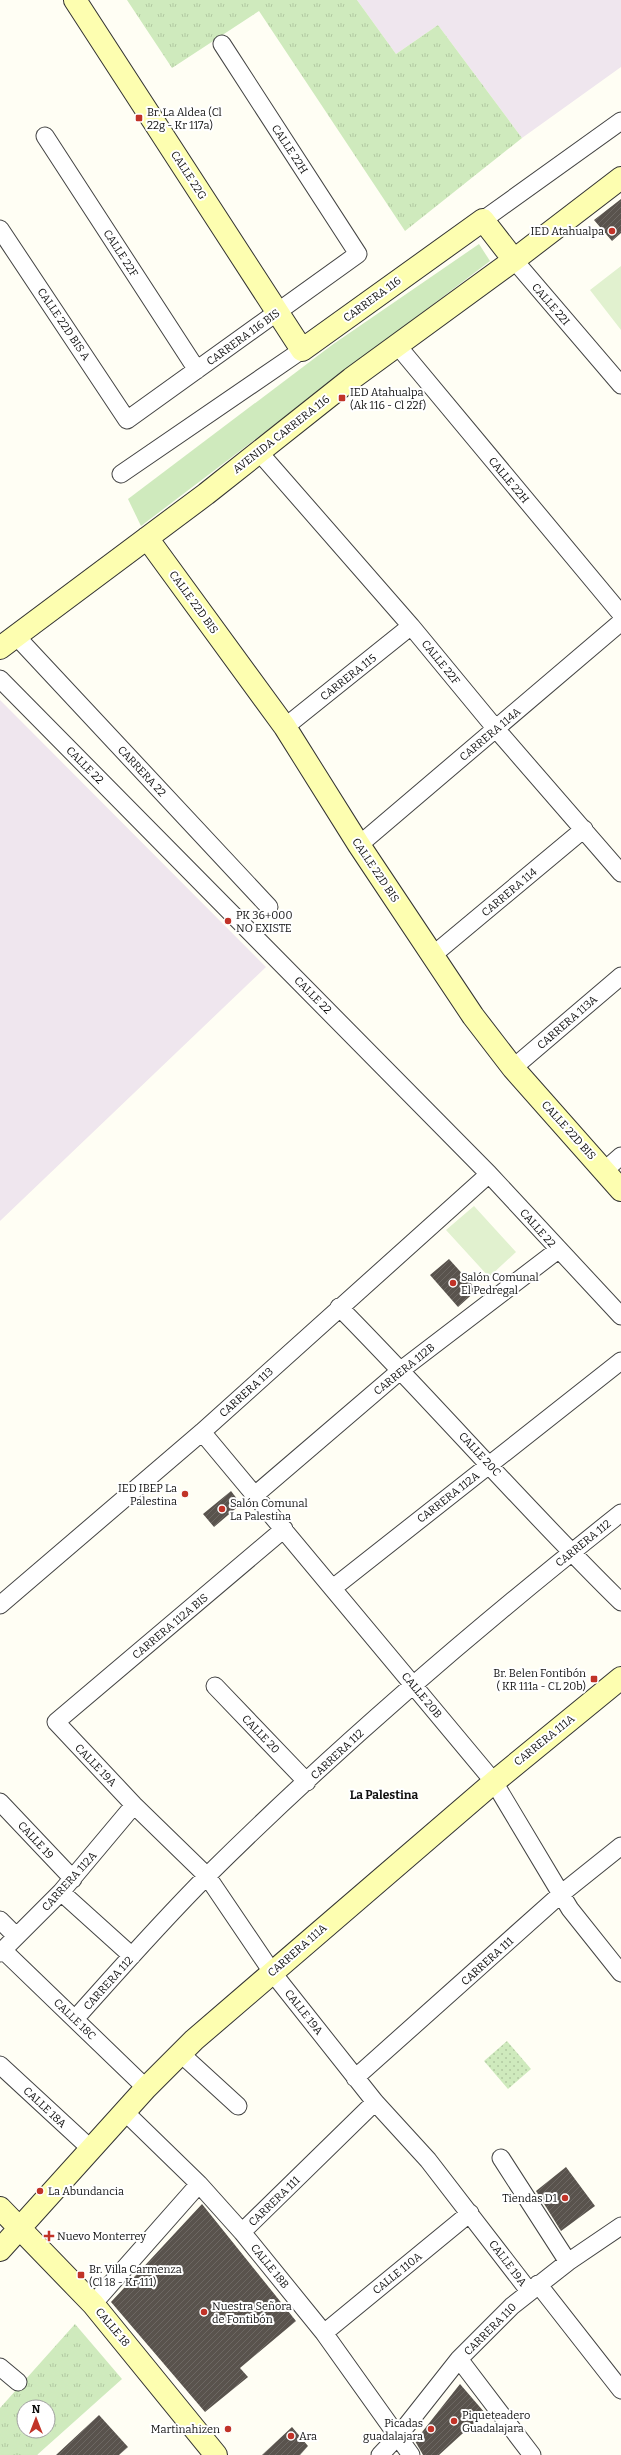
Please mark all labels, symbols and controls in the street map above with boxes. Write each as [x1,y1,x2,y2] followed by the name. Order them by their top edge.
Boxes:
[147,106,222,132] place label: Br. La Aldea (Cl 22g - Kr 117a)
[134,113,144,123] marker: Br. La Aldea (Cl 22g - Kr 117a)
[269,122,310,177] street label: CALLE 22H
[168,148,209,202] street label: CALLE 22G
[530,225,604,238] place label: IED Atahualpa
[607,226,617,236] marker: IED Atahualpa
[101,227,141,279] street label: CALLE 22F
[341,274,404,325] street label: CARRERA 116
[529,281,572,328] street label: CALLE 22I
[35,286,93,363] street label: CALLE 22D BIS A
[204,307,282,368] street label: CARRERA 116 BIS
[350,386,426,412] place label: IED Atahualpa (Ak 116 - Cl 22f)
[230,393,332,476] street label: AVENIDA CARRERA 116
[337,393,347,403] marker: IED Atahualpa (Ak 116 - Cl 22f)
[486,455,532,506] street label: CALLE 22H
[166,568,221,636] street label: CALLE 22D BIS
[419,637,463,687] street label: CALLE 22F
[318,651,379,703] street label: CARRERA 115
[457,705,524,764] street label: CARRERA 114A
[115,743,168,799] street label: CARRERA 22
[63,744,106,787] street label: CALLE 22
[349,836,402,905] street label: CALLE 22D BIS
[479,865,540,919] street label: CARRERA 114
[236,909,292,935] place label: PK 36+000 NO EXISTE
[223,916,233,926] marker: PK 36+000 NO EXISTE
[291,974,334,1017] street label: CALLE 22
[535,993,600,1052] street label: CARRERA 113A
[539,1098,598,1162] street label: CALLE 22D BIS
[517,1206,558,1250] street label: CALLE 22
[461,1271,539,1297] place label: Salón Comunal El Pedregal
[448,1278,458,1288] marker: Salón Comunal El Pedregal
[371,1341,437,1398] street label: CARRERA 112B
[217,1365,276,1420] street label: CARRERA 113
[456,1430,503,1479] street label: CALLE 20C
[415,1469,482,1526] street label: CARRERA 112A
[118,1482,177,1508] place label: IED IBEP La Palestina
[180,1489,190,1499] marker: IED IBEP La Palestina
[230,1497,308,1523] place label: Salón Comunal La Palestina
[217,1504,227,1514] marker: Salón Comunal La Palestina
[553,1517,614,1570] street label: CARRERA 112
[130,1591,211,1662] street label: CARRERA 112A BIS
[493,1667,586,1693] place label: Br. Belen Fontibón ( KR 111a - CL 20b)
[399,1670,444,1721] street label: CALLE 20B
[589,1674,599,1684] marker: Br. Belen Fontibón ( KR 111a - CL 20b)
[239,1712,282,1756] street label: CALLE 20
[512,1712,577,1769] street label: CARRERA 111A
[308,1727,366,1782] street label: CARRERA 112
[72,1741,119,1789] street label: CALLE 19A
[350,1788,419,1802] district label: La Palestina
[15,1819,56,1862] street label: CALLE 19
[39,1849,100,1914] street label: CARRERA 112A
[265,1921,330,1979] street label: CARRERA 111A
[458,1934,517,1988] street label: CARRERA 111
[81,1954,136,2013] street label: CARRERA 112
[282,1987,325,2038] street label: CALLE 19A
[51,1996,98,2043] street label: CALLE 18C
[21,2084,69,2131] street label: CALLE 18A
[246,2173,303,2229] street label: CARRERA 111
[48,2185,124,2198] place label: La Abundancia
[35,2186,45,2196] marker: La Abundancia
[502,2192,558,2205] place label: Tiendas D1
[560,2193,570,2203] marker: Tiendas D1
[57,2230,146,2243] place label: Nuevo Monterrey
[44,2231,54,2241] marker: Nuevo Monterrey
[486,2238,529,2289] street label: CALLE 19A
[248,2242,291,2291] street label: CALLE 18B
[370,2250,425,2297] street label: CALLE 110A
[89,2263,182,2289] place label: Br. Villa Carmenza (Cl 18 - Kr 111)
[76,2270,86,2280] marker: Br. Villa Carmenza (Cl 18 - Kr 111)
[212,2300,292,2326] place label: Nuestra Señora de Fontibón
[462,2301,519,2358] street label: CARRERA 110
[93,2305,133,2349] street label: CALLE 18
[199,2307,209,2317] marker: Nuestra Señora de Fontibón
[16,2399,56,2439] north arrow
[32,2403,41,2416] text: N
[462,2409,530,2435] place label: Piqueteadero Guadalajara
[449,2416,459,2426] marker: Piqueteadero Guadalajara
[363,2417,423,2443] place label: Picadas guadalajara
[151,2423,220,2436] place label: Martinahizen
[223,2424,233,2434] marker: Martinahizen
[426,2424,436,2434] marker: Picadas guadalajara
[299,2430,317,2443] place label: Ara
[286,2431,296,2441] marker: Ara

